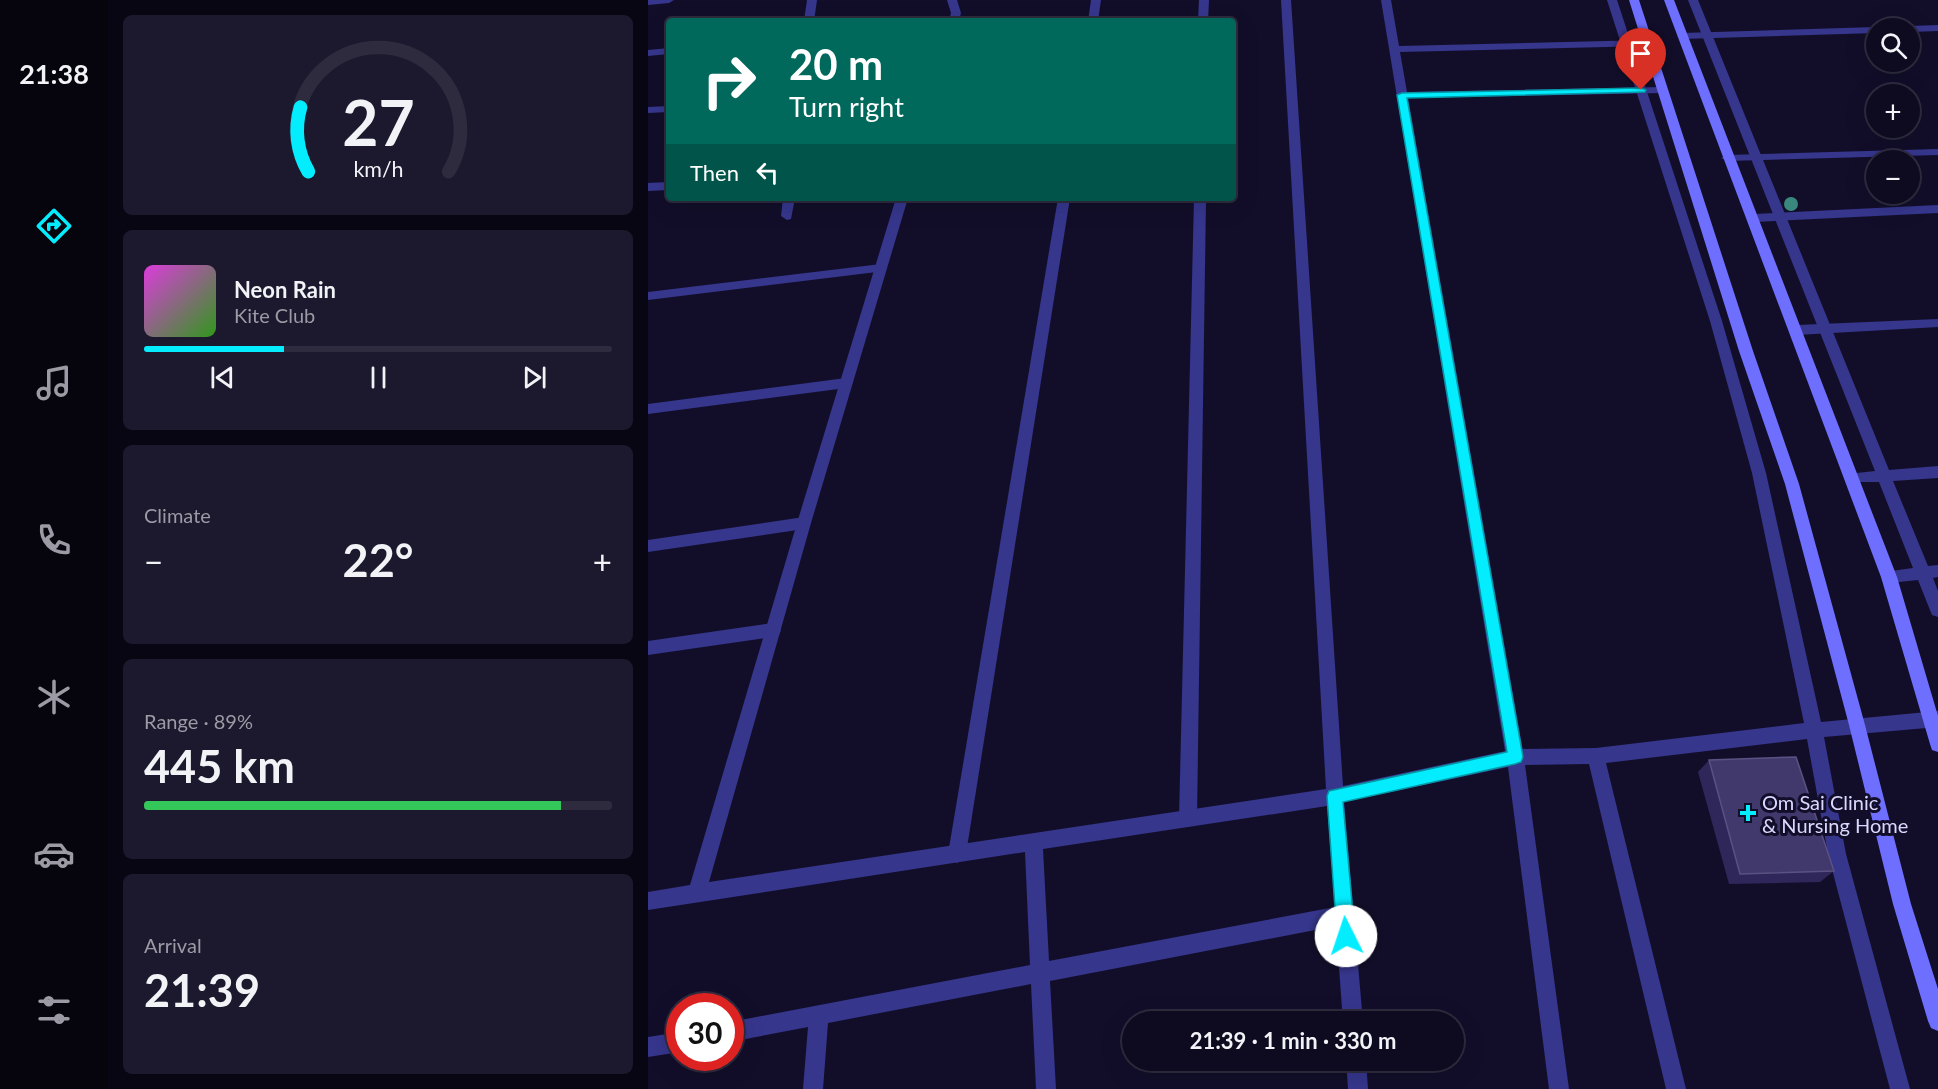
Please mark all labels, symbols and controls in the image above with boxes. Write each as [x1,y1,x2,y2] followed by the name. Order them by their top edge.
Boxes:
[1866,18,1920,204] map controls
[1866,18,1920,72] button: search
[1615,28,1666,90] pin
[1624,37,1657,70] icon: arrive
[789,39,883,89] text: 20 m
[690,42,768,120] icon: right
[19,57,89,90] text: 21:38
[342,84,414,159] text: 27
[1866,84,1920,138] button: +
[789,90,904,123] text: Turn right
[1866,150,1920,204] button: −
[353,156,403,182] text: km/h
[751,156,784,189] icon: left
[690,159,739,186] text: Then
[33,205,75,247] icon: directions
[234,276,336,303] text: Neon Rain
[234,303,315,327] text: Kite Club
[206,361,239,394] icon: previous
[362,361,395,394] icon: pause
[518,361,551,394] icon: next
[33,362,75,404] icon: music
[144,503,211,527] text: Climate
[33,519,75,561] icon: phone
[343,533,413,587] text: 22°
[144,541,163,581] text: −
[593,541,612,581] text: +
[33,676,75,718] icon: climate
[144,709,253,733] text: Range · 89%
[144,739,295,793] text: 445 km
[1762,790,1908,837] place label: Om Sai Clinic & Nursing Home
[1739,804,1757,822] marker: Om Sai Clinic & Nursing Home
[33,833,75,875] icon: car
[1314,904,1378,968] position arrow
[144,933,202,957] text: Arrival
[144,963,260,1017] text: 21:39
[33,989,75,1031] icon: filters
[666,993,744,1071] speed limit sign: 30
[1190,1027,1396,1054] text: 21:39 · 1 min · 330 m

